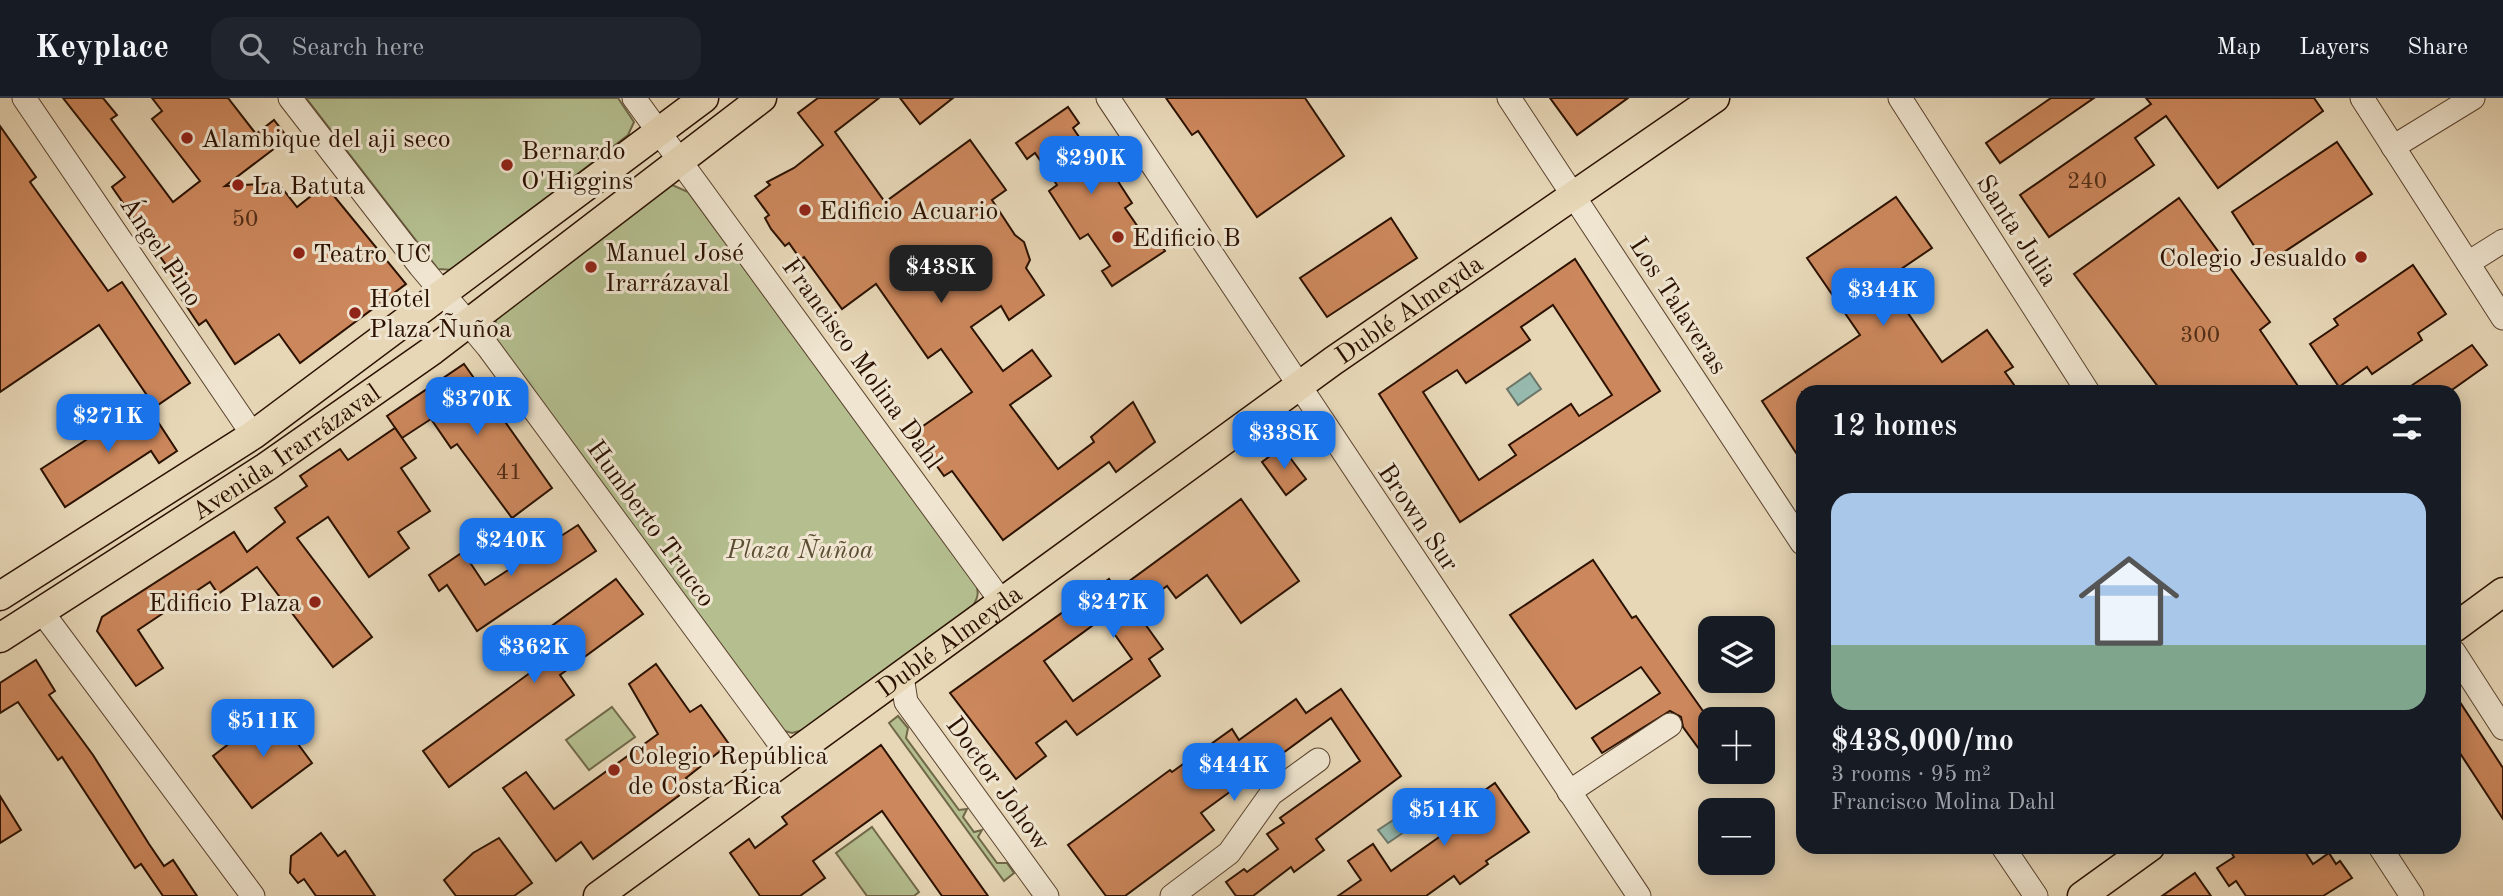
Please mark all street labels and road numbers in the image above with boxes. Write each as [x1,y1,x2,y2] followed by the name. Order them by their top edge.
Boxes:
[1971,171,2062,292] street label: Santa Julia
[114,190,210,312] street label: Ángel Pino
[1624,233,1731,379] street label: Los Talaveras
[1332,251,1488,370] street label: Dublé Almeyda
[776,254,946,474] street label: Francisco Molina Dahl
[188,380,386,526] street label: Avenida Irarrázaval
[581,436,719,612] street label: Humberto Trucco
[1372,460,1463,577] street label: Brown Sur
[873,581,1027,703] street label: Dublé Almeyda
[940,713,1054,856] street label: Doctor Johow

